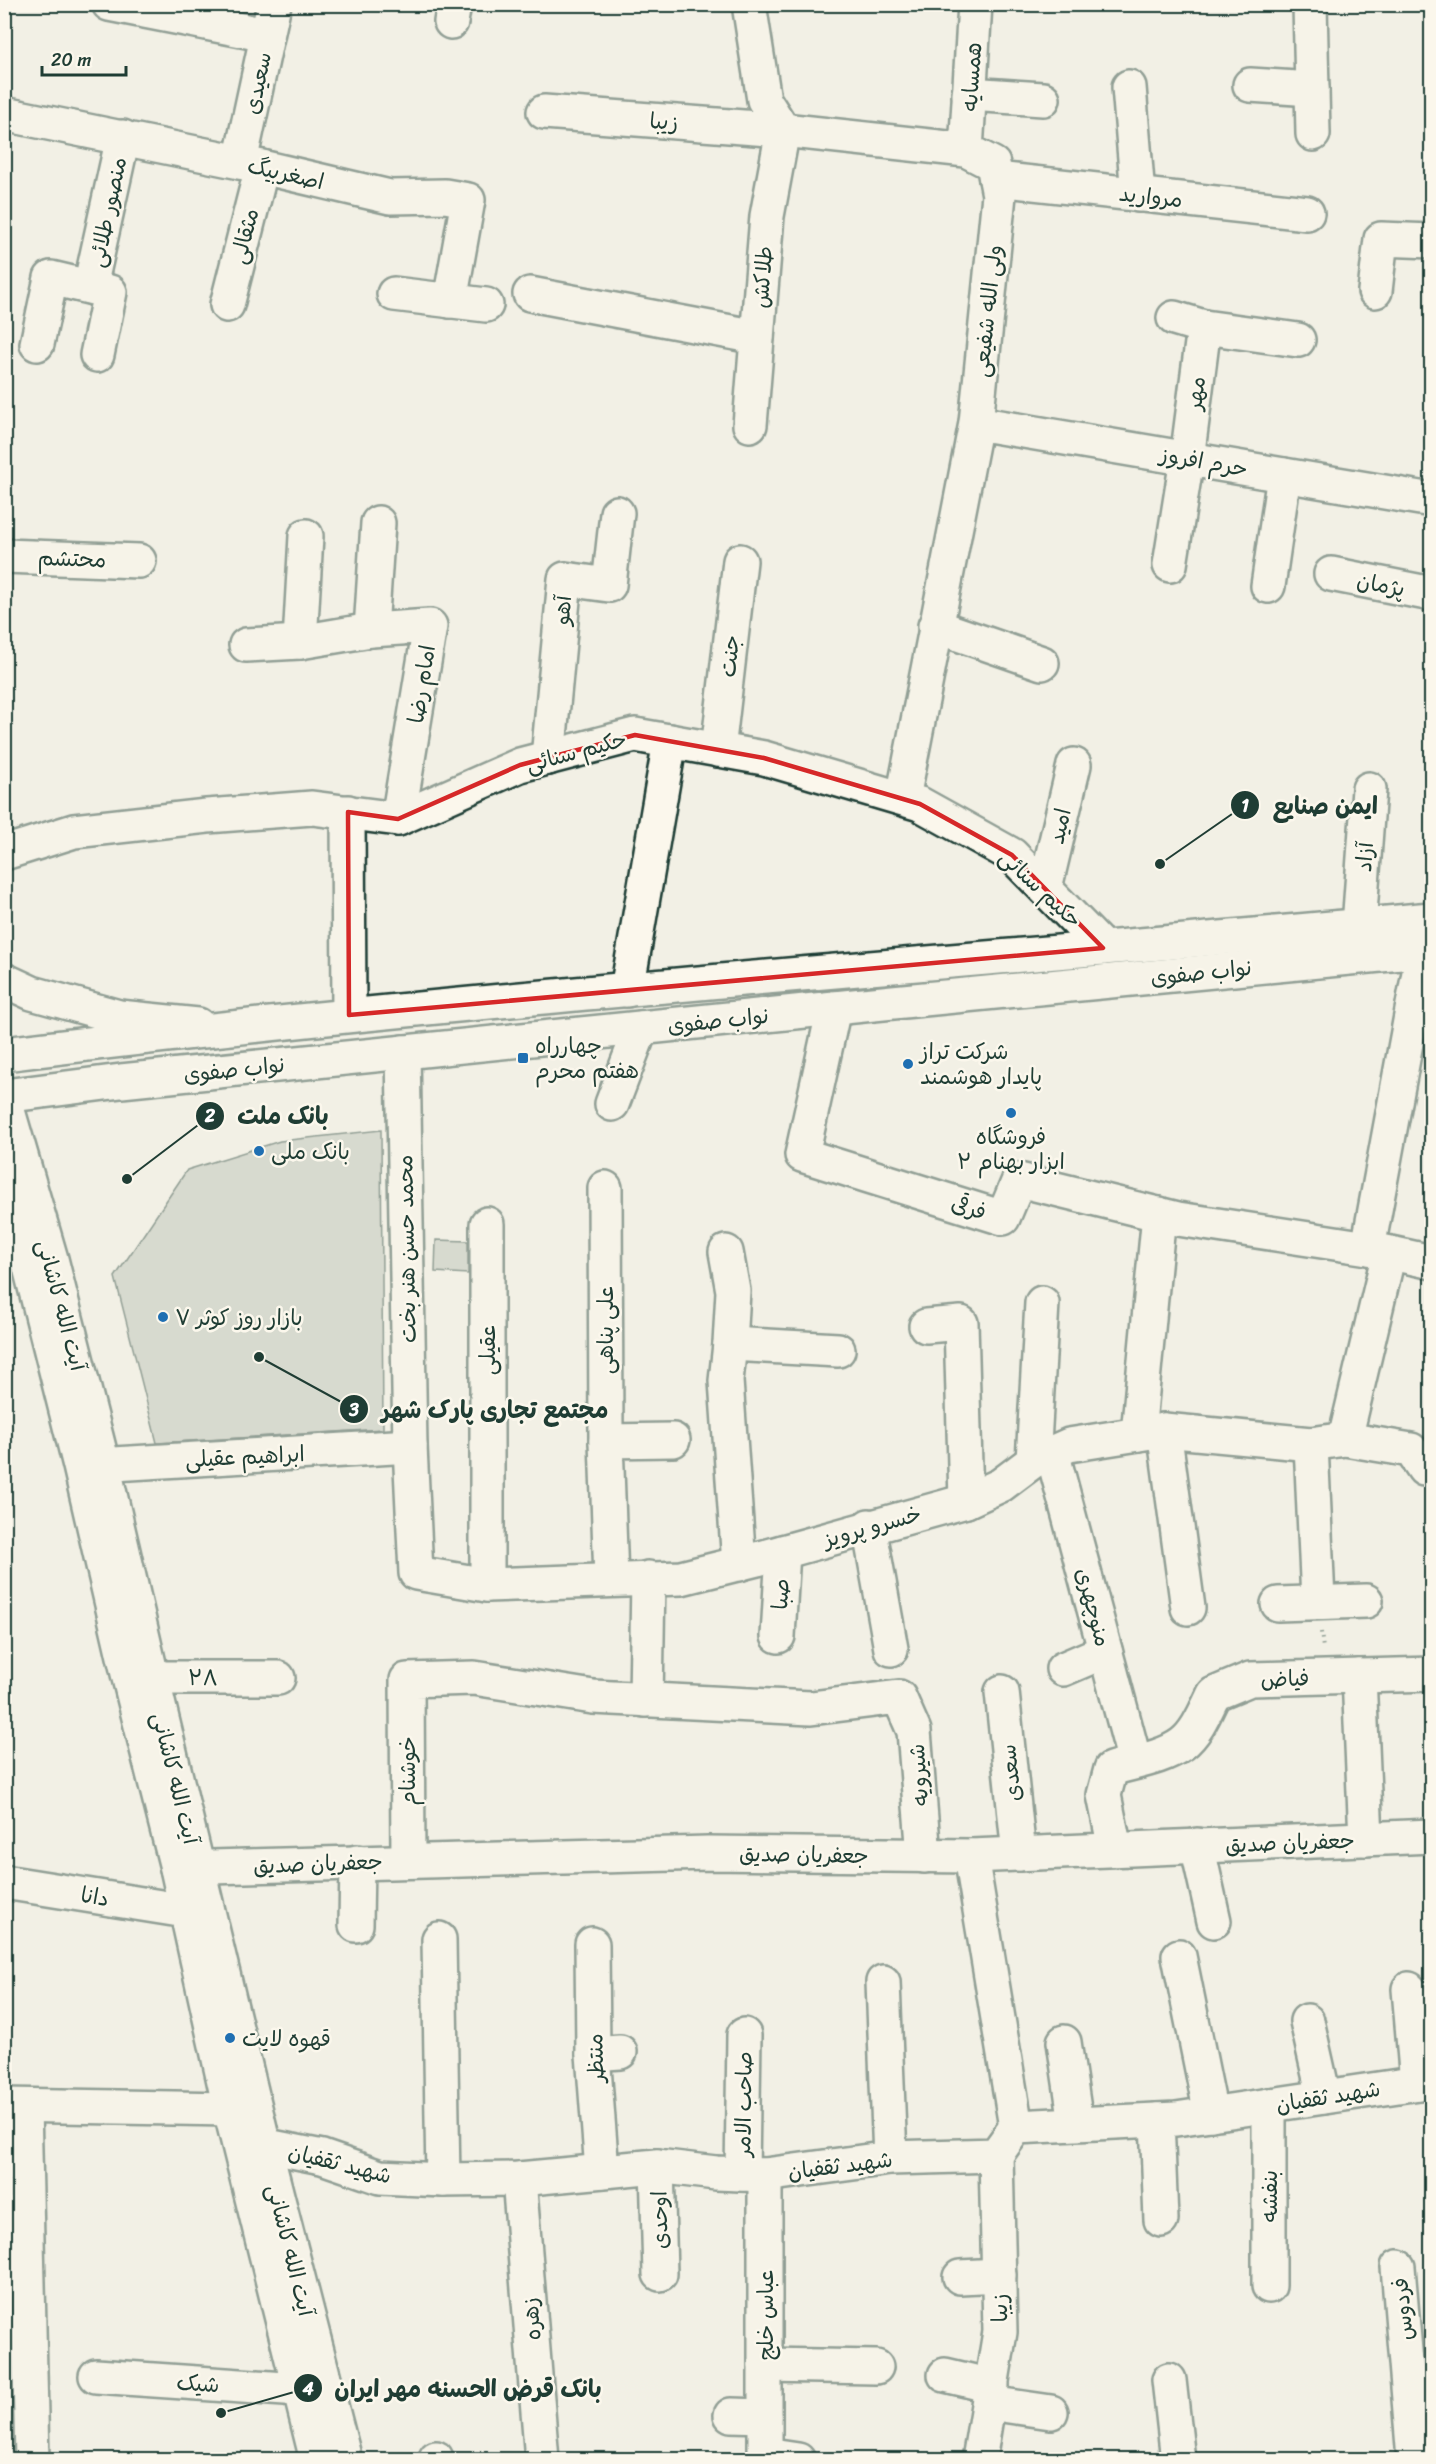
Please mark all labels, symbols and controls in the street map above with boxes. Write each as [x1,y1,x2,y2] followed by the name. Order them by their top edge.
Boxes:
[42,39,126,77] scale bar
[950,41,993,113] street label: همسایه
[51,44,91,76] text: 20 m
[232,48,283,118] street label: سعیدی
[648,101,680,142] street label: زیبا
[244,146,328,201] street label: اصغربیگ
[77,153,138,271] street label: منصور طلائی
[1117,174,1185,219] street label: مروارید
[219,204,270,268] street label: مثقالی
[961,243,1014,379] street label: ولی الله شفیعی
[741,245,784,309] street label: طلاکش
[1174,374,1217,414] street label: مهر
[1155,434,1251,488] street label: حرم افروز
[37,538,107,579] street label: محتشم
[1353,561,1408,608] street label: پژمان
[542,592,583,628] street label: آهو
[708,633,751,679] street label: جنت
[396,642,447,726] street label: امام رضا
[521,719,631,784] street label: حکیم سنائی
[1230,784,1390,826] callout: ایمن صنایع
[1272,785,1378,827] text: ایمن صنایع
[1241,790,1249,822] text: 1
[1036,804,1083,848] street label: امید
[990,839,1092,938] street label: حکیم سنائی
[1344,839,1385,873] street label: آزاد
[1148,948,1254,997] street label: نواب صفوی
[665,996,771,1045] street label: نواب صفوی
[535,1026,639,1090] place label: چهارراه هفتم محرم
[918,1032,1042,1096] place label: شرکت تراز پایدار هوشمند
[181,1045,287,1094] street label: نواب صفوی
[516,1051,530,1065] marker: چهارراه هفتم محرم
[901,1057,915,1071] marker: شرکت تراز پایدار هوشمند
[195,1095,340,1137] callout: بانک ملت
[237,1095,329,1137] text: بانک ملت
[204,1100,216,1132] text: 2
[1004,1106,1018,1120] marker: فروشگاه ابزار بهنام ۲
[957,1117,1065,1181] place label: فروشگاه ابزار بهنام ۲
[271,1132,350,1171] place label: بانک ملی
[252,1144,266,1158] marker: بانک ملی
[385,1154,428,1344] street label: محمد حسن هنر بخت
[946,1184,991,1231] street label: فرقی
[25,1235,98,1377] street label: آیت الله کاشانی
[586,1286,625,1374] street label: علی پناهی
[175,1298,303,1337] place label: بازار روز کوثر ۷
[156,1310,170,1324] marker: بازار روز کوثر ۷
[468,1325,507,1375] street label: عقیلی
[339,1388,620,1430] callout: مجتمع تجاری پارک شهر
[380,1389,608,1431] text: مجتمع تجاری پارک شهر
[348,1394,359,1426] text: 3
[184,1434,306,1479] street label: ابراهیم عقیلی
[816,1494,926,1560] street label: خسرو پرویز
[1064,1563,1123,1651] street label: منوچهری
[760,1577,801,1611] street label: صبا
[188,1658,218,1697] street label: ۲۸
[1260,1658,1310,1699] street label: فیاض
[140,1708,211,1850] street label: آیت الله کاشانی
[388,1736,427,1806] street label: خوشنام
[897,1742,940,1807] street label: شیرویه
[988,1742,1033,1803] street label: سعدی
[1225,1821,1355,1864] street label: جعفریان صدیق
[739,1834,869,1875] street label: جعفریان صدیق
[253,1842,383,1885] street label: جعفریان صدیق
[78,1875,112,1918] street label: دانا
[242,2019,331,2058] place label: قهوه لایت
[223,2031,237,2045] marker: قهوه لایت
[575,2033,616,2085] street label: منتظر
[723,2051,764,2159] street label: صاحب الامر
[1273,2069,1383,2124] street label: شهید ثقفیان
[284,2132,396,2195] street label: شهید ثقفیان
[785,2140,895,2191] street label: شهید ثقفیان
[1250,2170,1289,2222] street label: بنفشه
[255,2180,326,2322] street label: آیت الله کاشانی
[639,2190,680,2250] street label: اوحدی
[746,2270,785,2360] street label: عباس خلج
[1380,2276,1425,2342] street label: فردوس
[980,2293,1019,2323] street label: زیبا
[510,2296,553,2342] street label: زهره
[175,2363,221,2404] street label: شیک
[293,2367,614,2409] callout: بانک قرض الحسنه مهر ایران
[334,2368,602,2410] text: بانک قرض الحسنه مهر ایران
[301,2373,314,2405] text: 4

